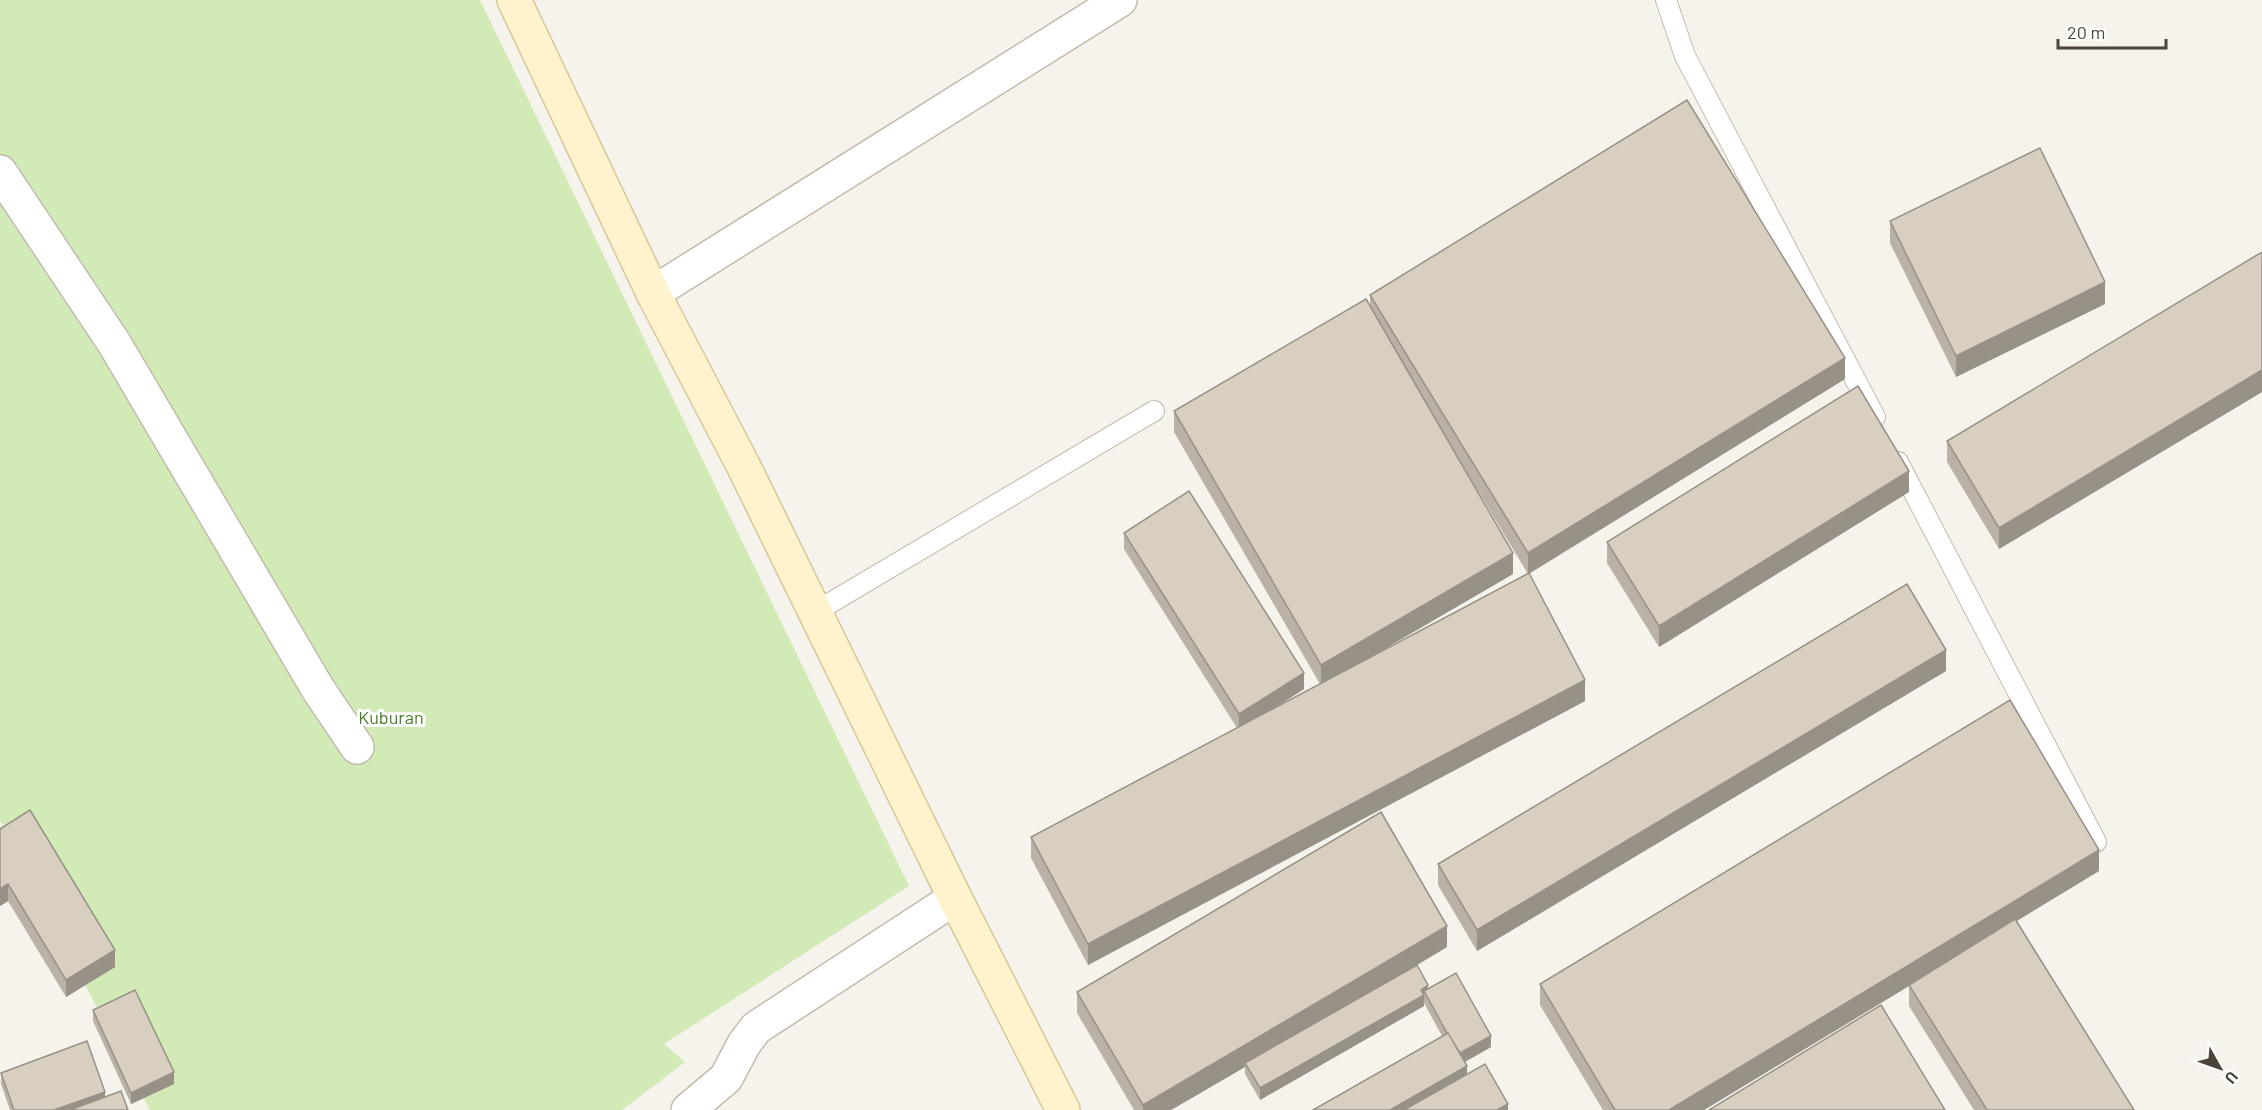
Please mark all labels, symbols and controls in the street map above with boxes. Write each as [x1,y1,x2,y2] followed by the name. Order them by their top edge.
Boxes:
[2058,12,2166,50] scale bar
[2067,21,2105,43] text: 20 m
[358,706,424,728] park label: Kuburan
[2190,1038,2250,1098] north arrow
[2221,1068,2242,1088] text: U

